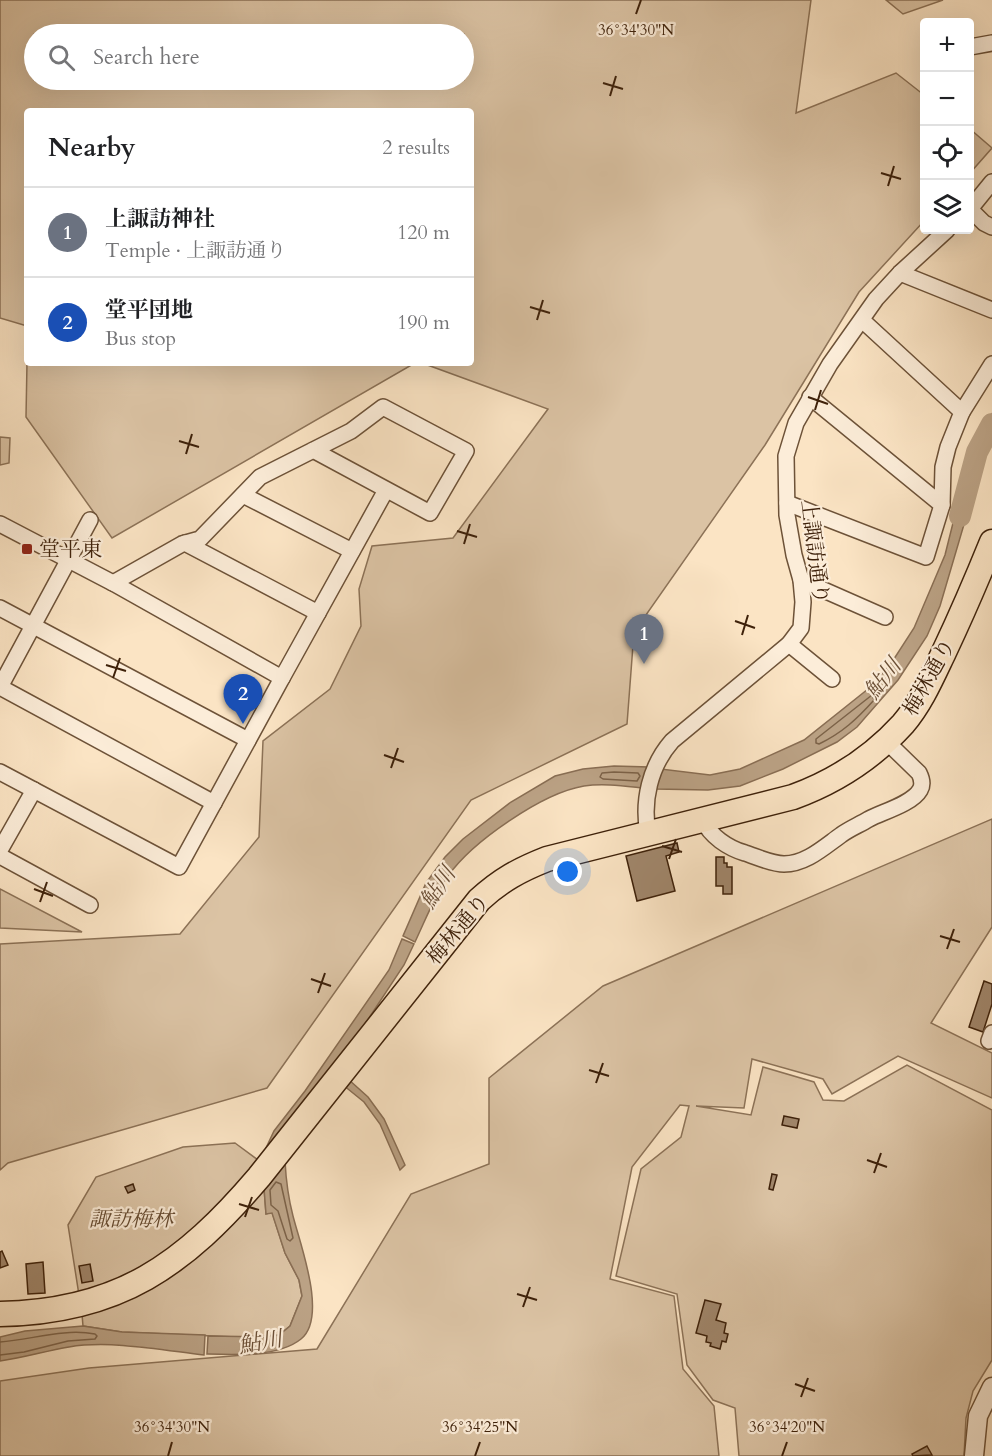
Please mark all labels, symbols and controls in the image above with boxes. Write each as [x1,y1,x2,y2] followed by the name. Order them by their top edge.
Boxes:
[920,18,974,234] map controls
[920,18,974,72] button: +
[598,20,674,40] text: 36°34'30"N
[24,24,474,90] search box
[45,41,78,74] icon: search
[93,42,200,72] text: Search here
[920,72,974,126] button: −
[920,126,974,180] button: locate
[48,130,136,165] text: Nearby
[382,134,450,161] text: 2 results
[920,180,974,234] button: layers
[105,204,215,234] text: 上諏訪神社
[62,219,73,246] text: 1
[397,219,450,246] text: 120 m
[105,237,286,264] text: Temple · 上諏訪通り
[105,295,193,325] text: 堂平団地
[62,309,73,336] text: 2
[397,309,450,336] text: 190 m
[105,325,176,352] text: Bus stop
[794,498,835,606] street label: 上諏訪通り
[39,535,102,564] place label: 堂平東
[20,542,34,556] marker: 堂平東
[624,614,664,664] pin: 1
[896,633,962,721] street label: 梅林通り
[857,650,909,705] water label: 鮎川
[224,674,262,724] pin: 2
[553,857,582,886] your location
[413,859,464,914] water label: 鮎川
[420,888,496,971] street label: 梅林通り
[89,1205,176,1234] park label: 諏訪梅林
[236,1323,286,1361] water label: 鮎川
[134,1417,210,1437] text: 36°34'30"N
[442,1417,518,1437] text: 36°34'25"N
[749,1417,825,1437] text: 36°34'20"N

